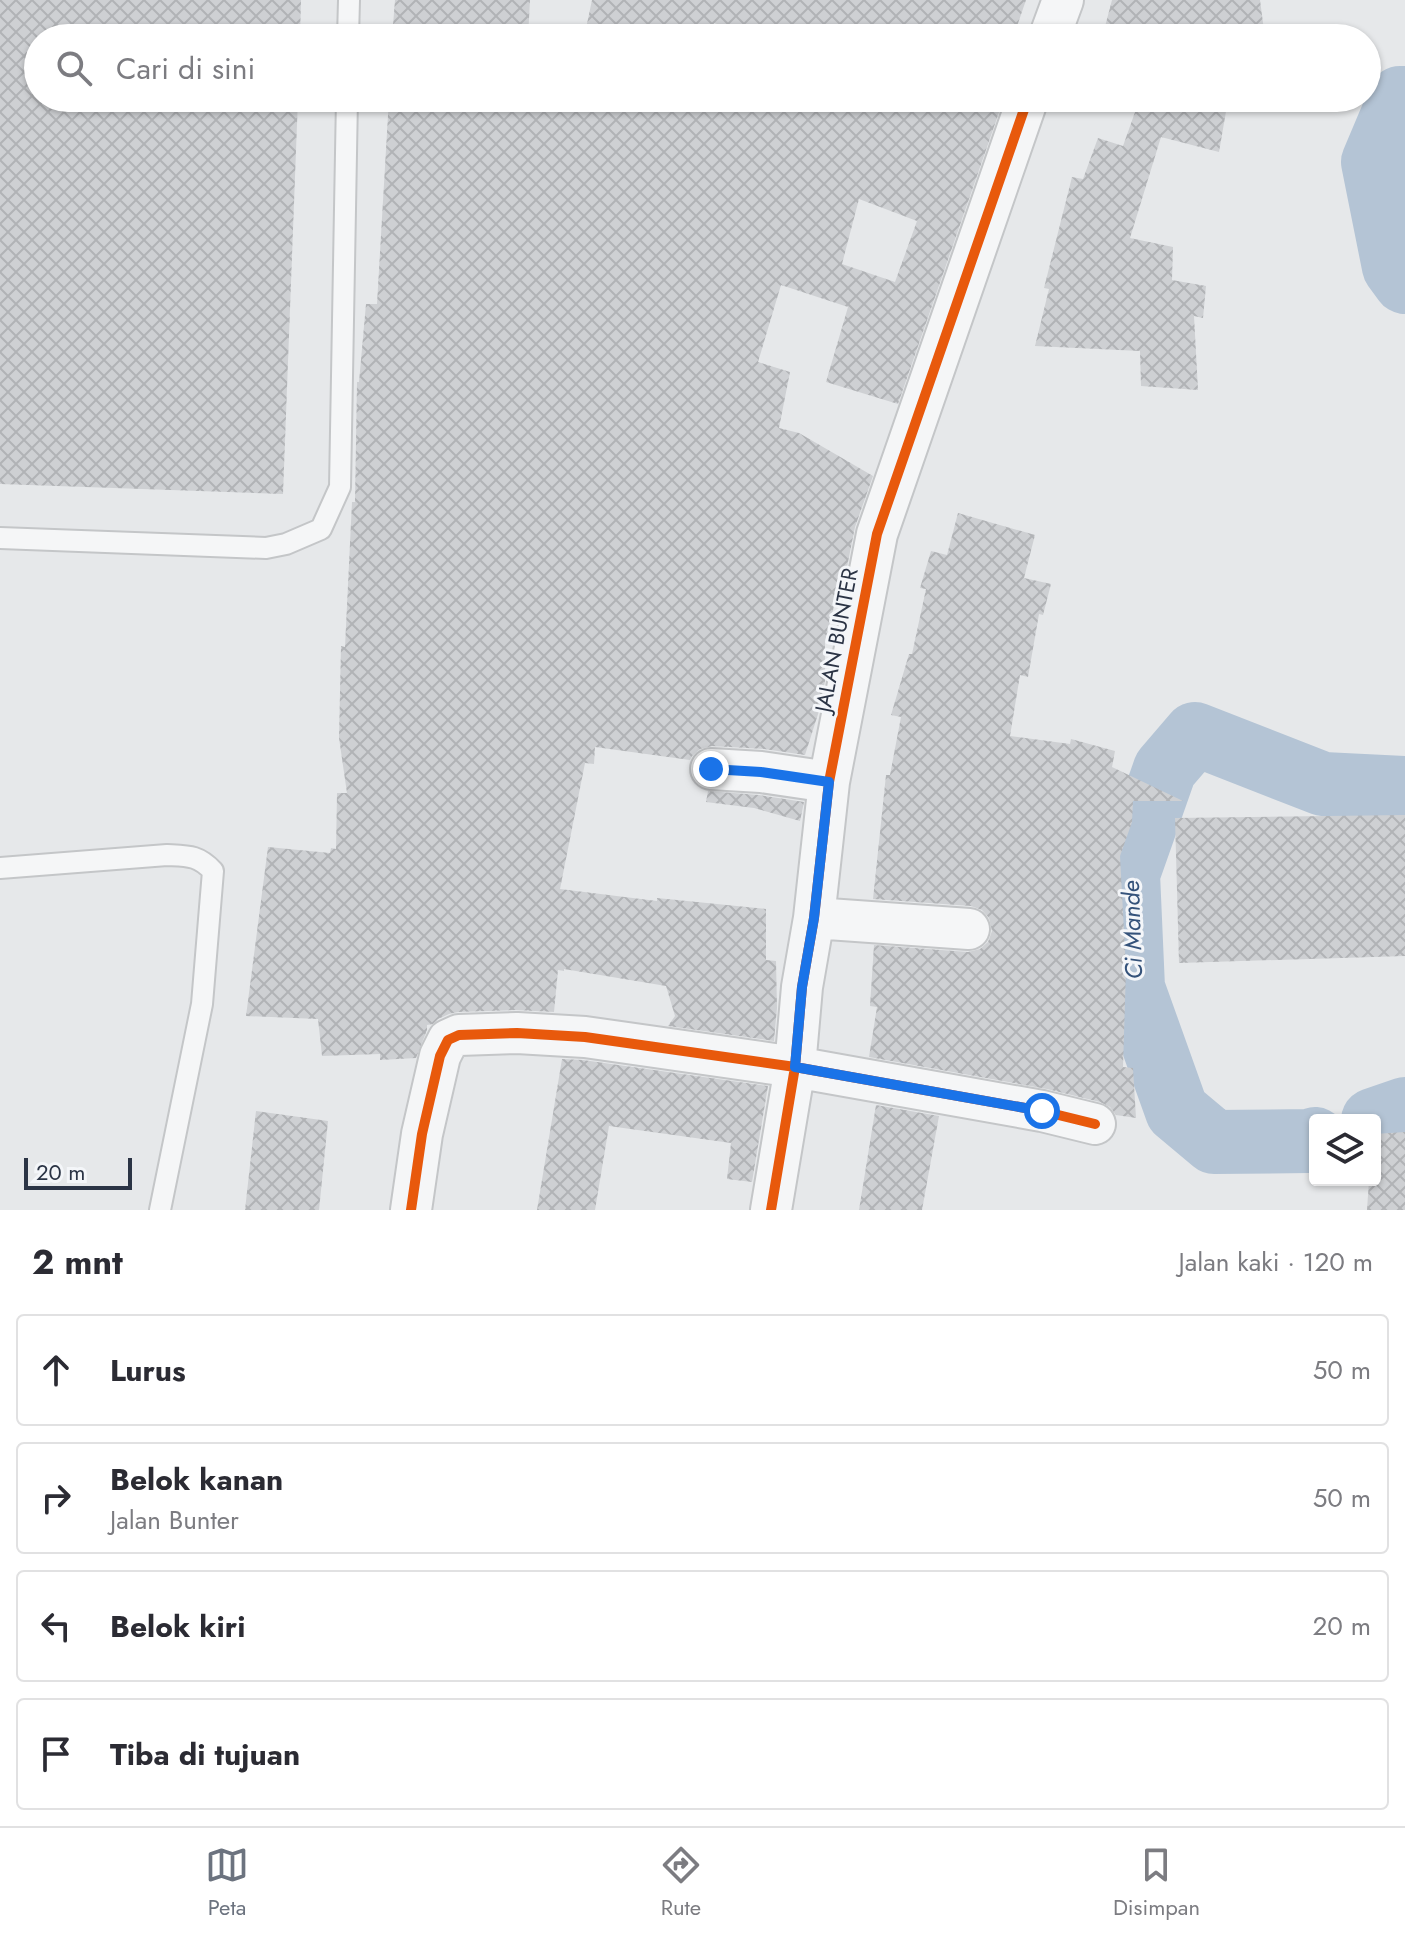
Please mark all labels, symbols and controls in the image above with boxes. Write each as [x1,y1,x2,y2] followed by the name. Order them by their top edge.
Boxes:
[24,24,1381,112] search box
[52,46,96,90] icon: search
[116,47,255,90] text: Cari di sini
[806,564,866,718] street label: JALAN BUNTER
[693,751,729,787] route end
[1113,880,1151,980] water label: Ci Mande
[1024,1093,1060,1129] route start
[1309,1114,1381,1186] map controls
[1309,1114,1381,1186] button: layers
[24,1154,132,1190] scale bar
[36,1156,85,1188] text: 20 m
[32,1238,123,1287] text: 2 mnt
[1179,1243,1373,1281] text: Jalan kaki · 120 m
[34,1348,78,1392] icon: ahead
[110,1349,186,1392] text: Lurus
[1313,1351,1371,1389] text: 50 m
[110,1458,283,1501] text: Belok kanan
[34,1476,78,1520] icon: right
[1313,1479,1371,1517] text: 50 m
[110,1501,239,1539] text: Jalan Bunter
[34,1604,78,1648] icon: left
[110,1605,245,1648] text: Belok kiri
[1313,1607,1371,1645] text: 20 m
[34,1732,78,1776] icon: arrive
[110,1733,300,1776] text: Tiba di tujuan
[205,1843,249,1923] tab: Peta
[659,1843,703,1923] tab: Rute
[1113,1843,1200,1923] tab: Disimpan

